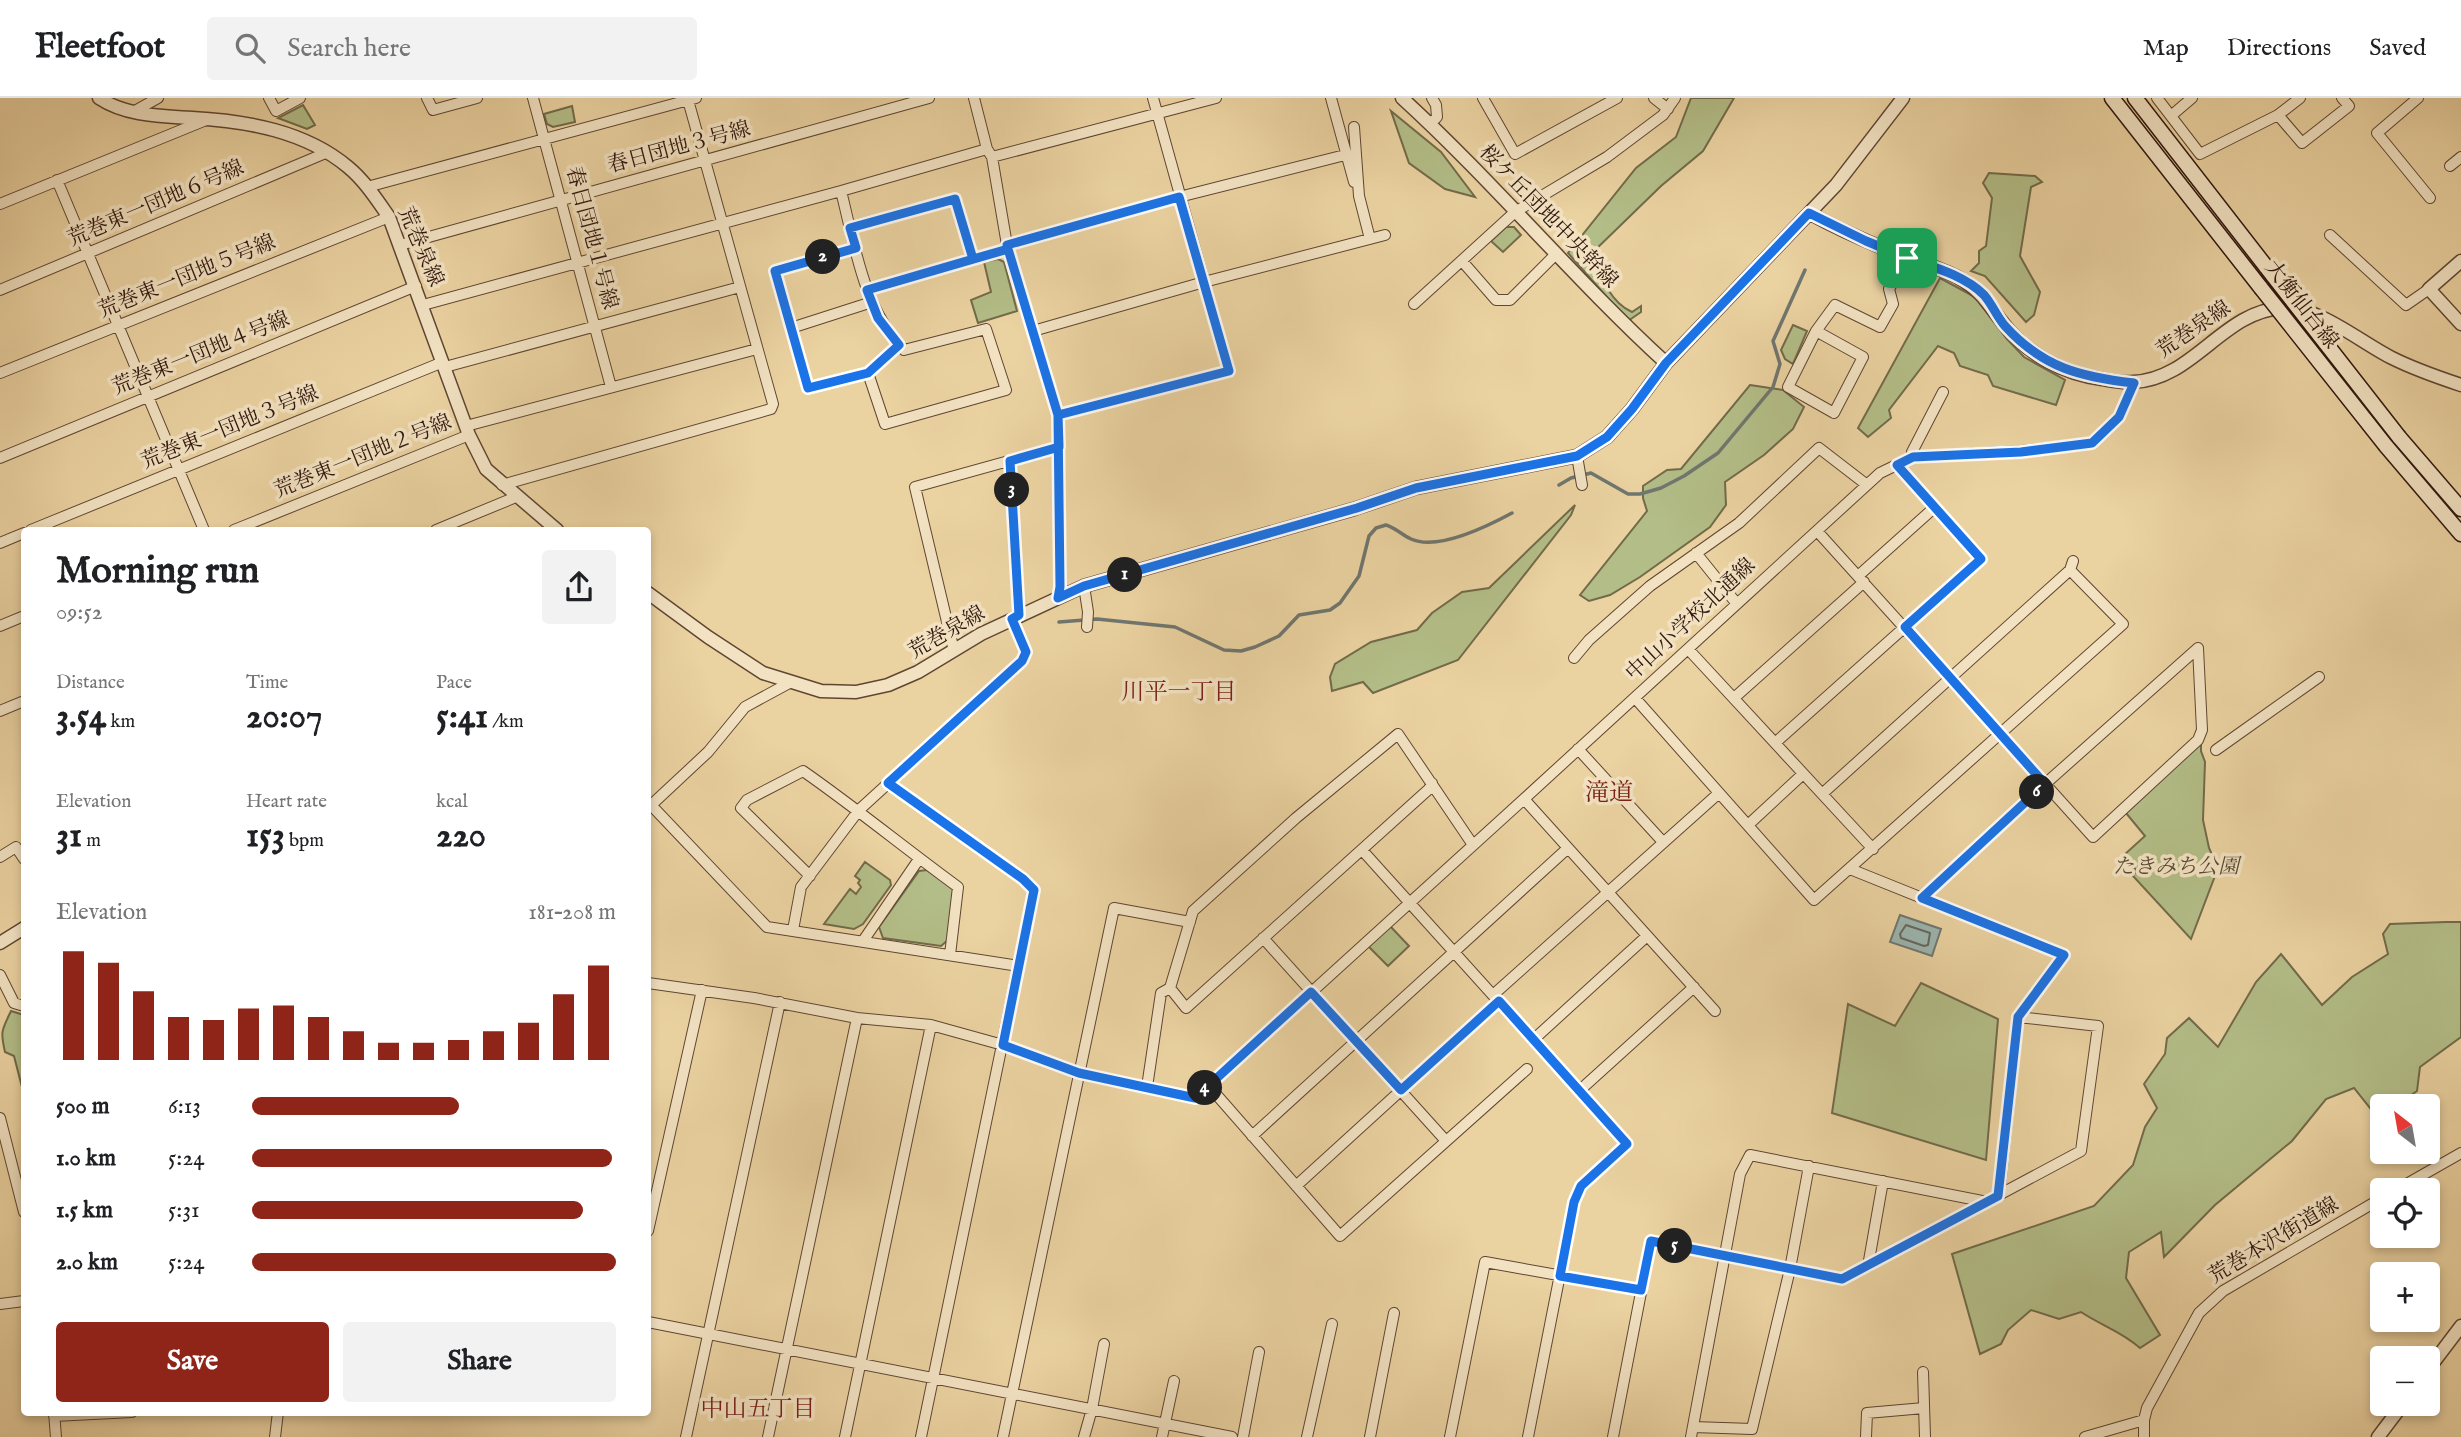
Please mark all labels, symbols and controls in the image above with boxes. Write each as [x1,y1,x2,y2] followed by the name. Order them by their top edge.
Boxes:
[207,17,697,80] search box
[35,27,165,69] text: Fleetfoot
[231,29,269,67] icon: search
[287,32,411,65] text: Search here
[2143,33,2189,64] text: Map
[2227,33,2331,64] text: Directions
[2369,33,2426,64] text: Saved
[605,116,753,180] street label: 春日団地３号線
[1473,140,1623,294] street label: 桜ケ丘団地中央幹線
[64,155,248,253] street label: 荒巻東一団地６号線
[559,164,623,312] street label: 春日団地１号線
[391,203,449,291] street label: 荒巻泉線
[1877,228,1937,288] pin
[94,229,280,325] street label: 荒巻東一団地５号線
[1888,239,1926,277] icon: arrive
[806,240,840,274] pin: 2
[818,244,827,268] text: 2
[2258,255,2344,355] street label: 大衡仙台線
[2152,295,2236,365] street label: 荒巻泉線
[108,306,294,402] street label: 荒巻東一団地４号線
[137,380,323,476] street label: 荒巻東一団地３号線
[270,409,456,505] street label: 荒巻東一団地２号線
[995,472,1030,508] pin: 3
[1008,477,1015,501] text: 3
[56,548,259,596] text: Morning run
[542,550,616,624] button: share
[1620,553,1762,687] street label: 中山小学校北通線
[1108,558,1142,592] pin: 1
[1121,562,1128,586] text: 1
[56,598,102,627] text: 09:52
[904,600,990,666] street label: 荒巻泉線
[56,671,125,695] text: Distance
[246,671,288,695] text: Time
[436,671,472,695] text: Pace
[1122,678,1237,707] district label: 川平一丁目
[56,695,106,740] text: 3.54
[246,695,322,740] text: 20:07
[436,695,488,740] text: 5:41
[106,710,135,734] text: km
[488,710,524,734] text: /km
[2020,774,2054,810] pin: 6
[1585,778,1633,809] district label: 滝道
[2032,779,2041,803] text: 6
[56,790,131,814] text: Elevation
[246,790,327,814] text: Heart rate
[436,790,468,814] text: kcal
[56,814,82,859] text: 31
[246,814,285,859] text: 153
[436,814,486,859] text: 220
[82,829,101,853] text: m
[285,829,324,853] text: bpm
[2113,854,2242,881] park label: たきみち公園
[56,898,147,927] text: Elevation
[528,898,616,927] text: 181–208 m
[1188,1070,1222,1105] pin: 4
[1200,1075,1209,1099] text: 4
[56,1092,110,1121] text: 500 m
[168,1092,201,1121] text: 6:13
[2370,1094,2440,1164] north arrow
[2370,1094,2440,1416] map controls
[56,1144,116,1173] text: 1.0 km
[168,1144,204,1173] text: 5:24
[2370,1178,2440,1248] button: locate
[2204,1192,2344,1290] street label: 荒巻本沢街道線
[56,1196,113,1225] text: 1.5 km
[168,1196,200,1225] text: 5:31
[1658,1228,1692,1264] pin: 5
[1671,1233,1678,1257] text: 5
[56,1248,118,1277] text: 2.0 km
[168,1248,204,1277] text: 5:24
[2370,1262,2440,1332] button: +
[56,1322,329,1402] button: Save
[343,1322,616,1402] button: Share
[2370,1346,2440,1416] button: −
[701,1395,816,1424] district label: 中山五丁目

